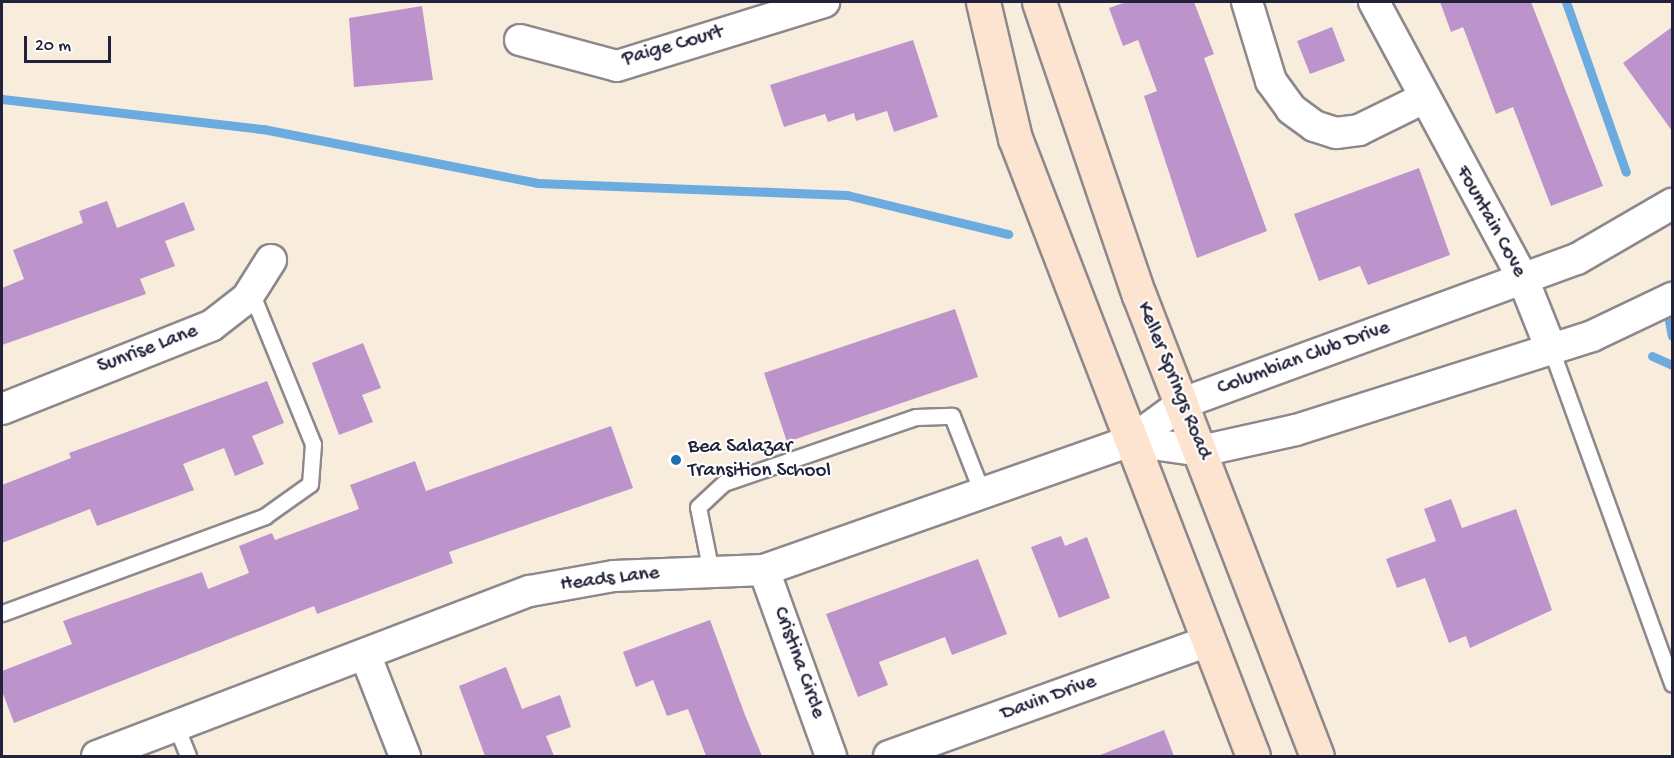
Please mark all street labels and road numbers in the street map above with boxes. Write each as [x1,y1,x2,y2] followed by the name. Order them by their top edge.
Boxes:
[620,21,726,73] street label: Paige Court
[1449,162,1531,282] street label: Fountain Cove
[1130,299,1216,463] street label: Keller Springs Road
[1214,316,1394,402] street label: Columbian Club Drive
[94,319,202,381] street label: Sunrise Lane
[559,561,661,599] street label: Heads Lane
[766,604,830,722] street label: Cristina Circle
[998,670,1100,728] street label: Davin Drive

